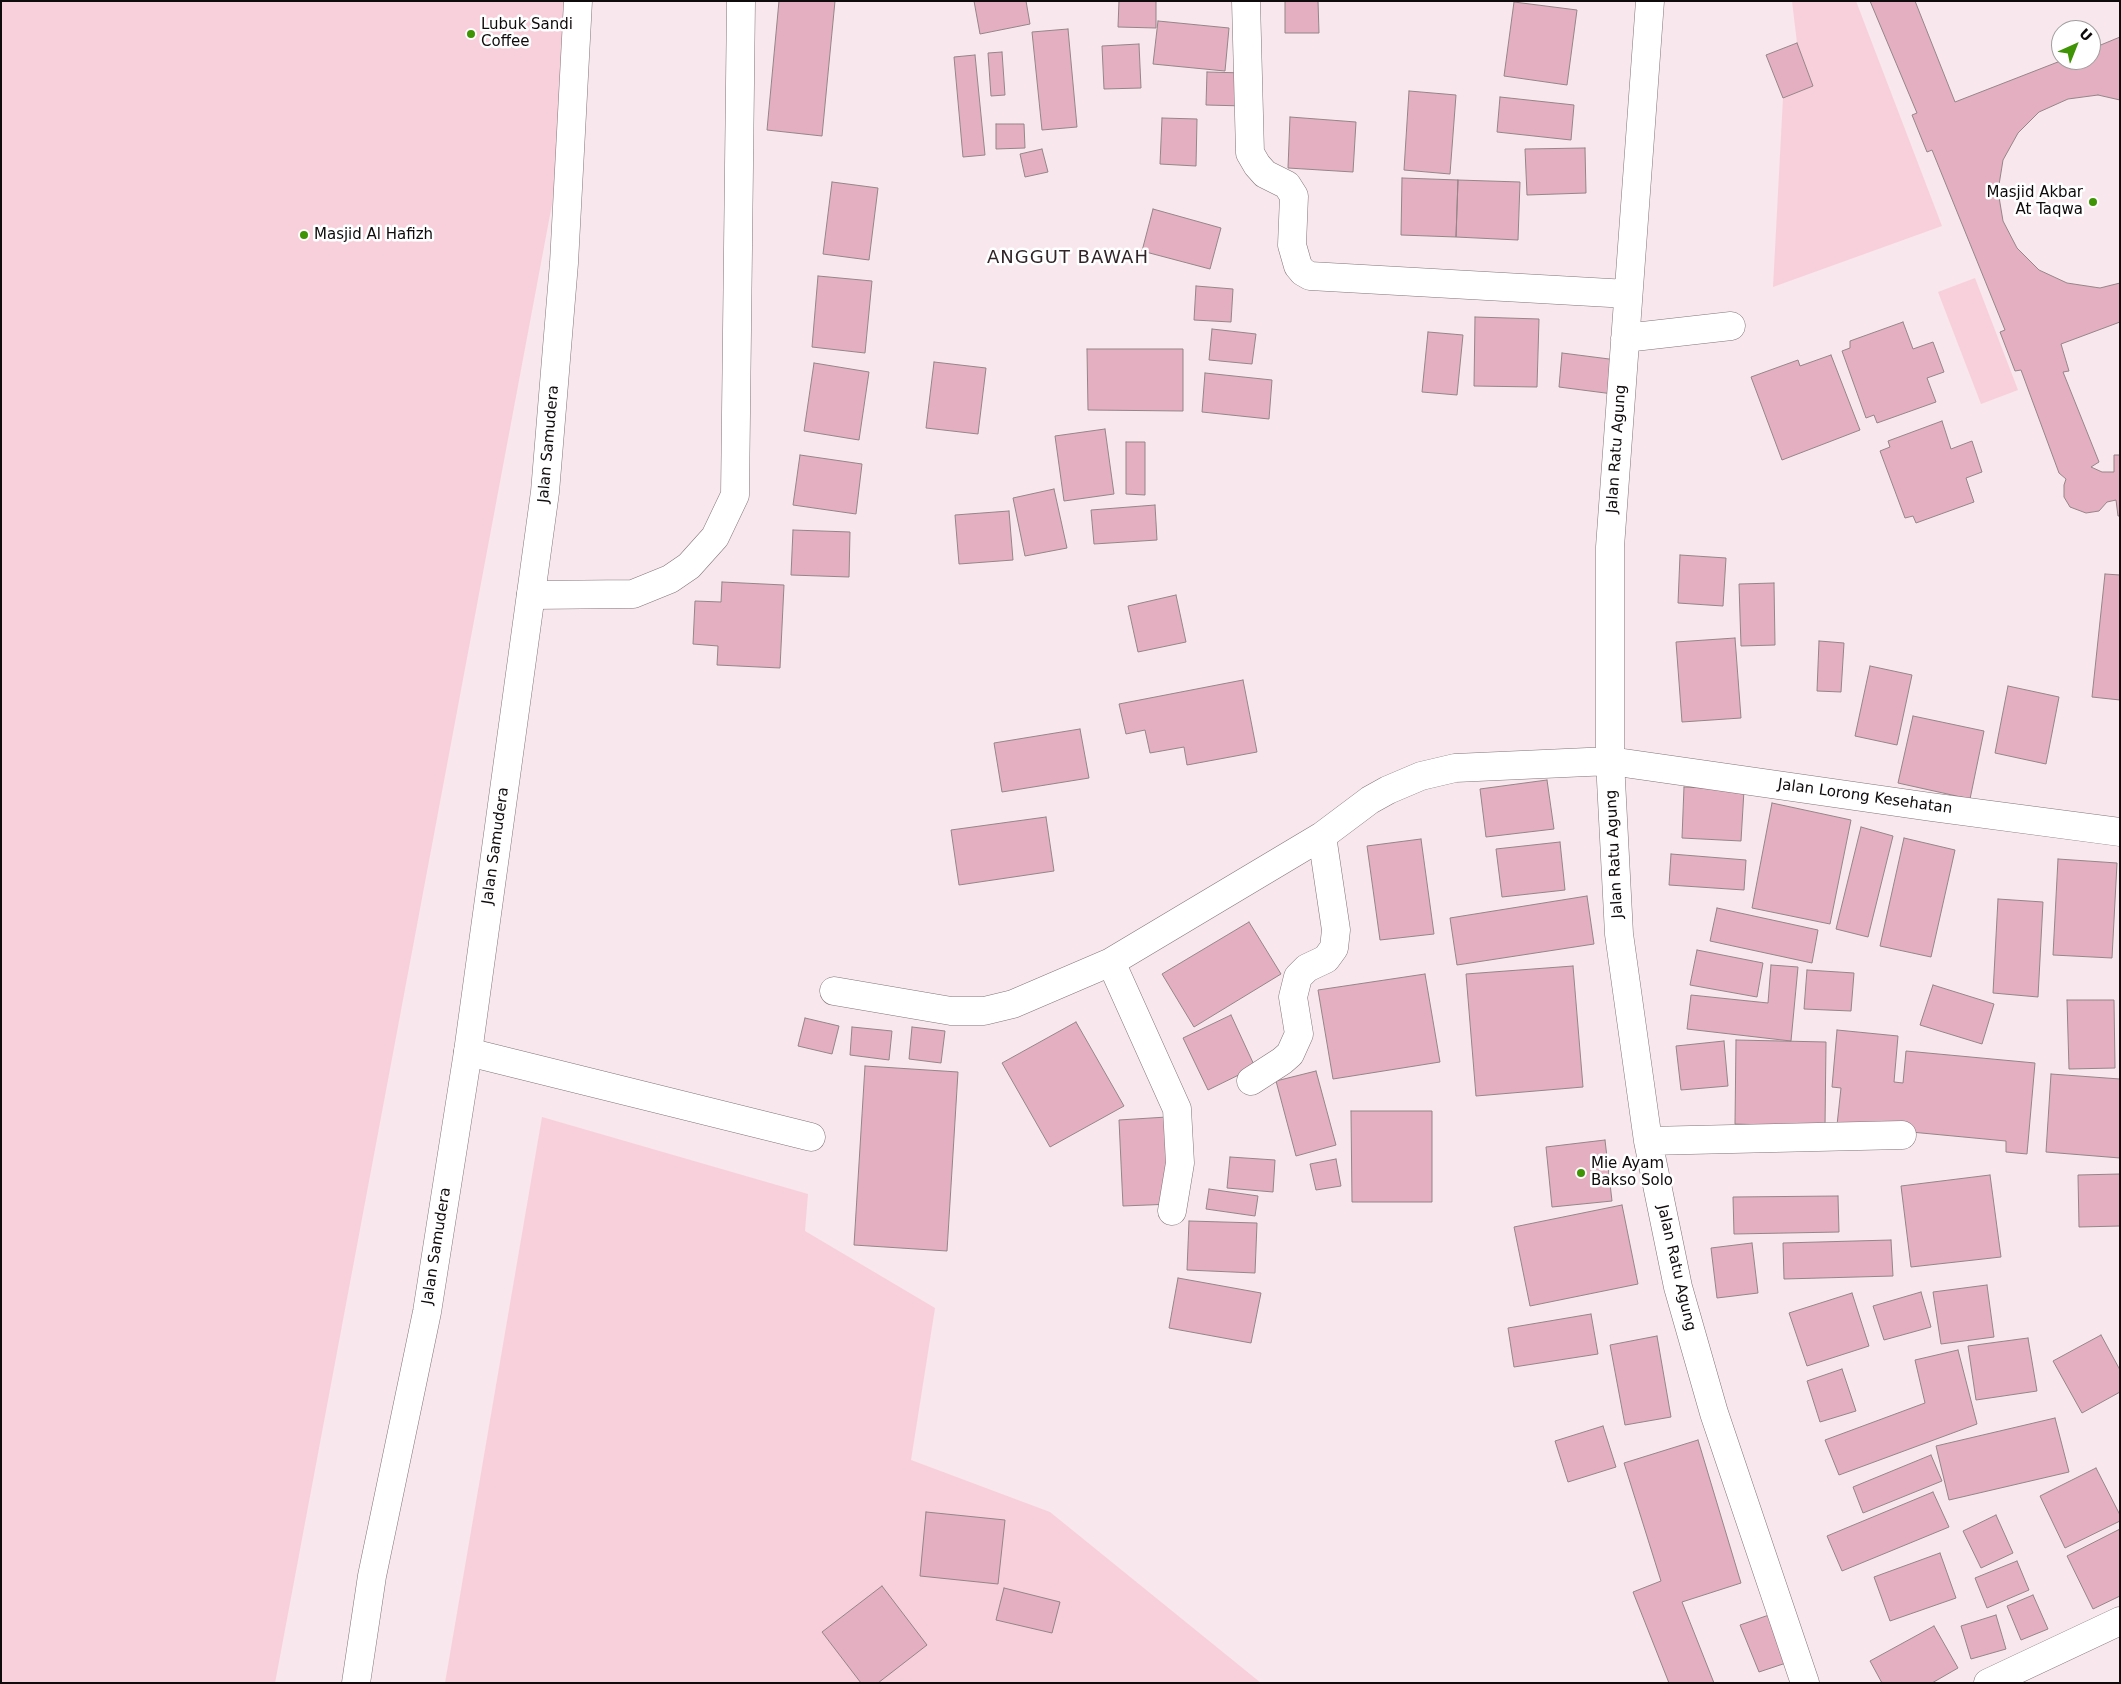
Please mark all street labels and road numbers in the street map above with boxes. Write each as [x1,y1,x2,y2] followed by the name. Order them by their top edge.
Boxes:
[535,384,563,504] street label: Jalan Samudera
[1604,384,1630,514] street label: Jalan Ratu Agung
[1777,776,1953,818] street label: Jalan Lorong Kesehatan
[479,786,513,906] street label: Jalan Samudera
[1603,789,1627,919] street label: Jalan Ratu Agung
[419,1186,455,1306] street label: Jalan Samudera
[1653,1203,1699,1333] street label: Jalan Ratu Agung

